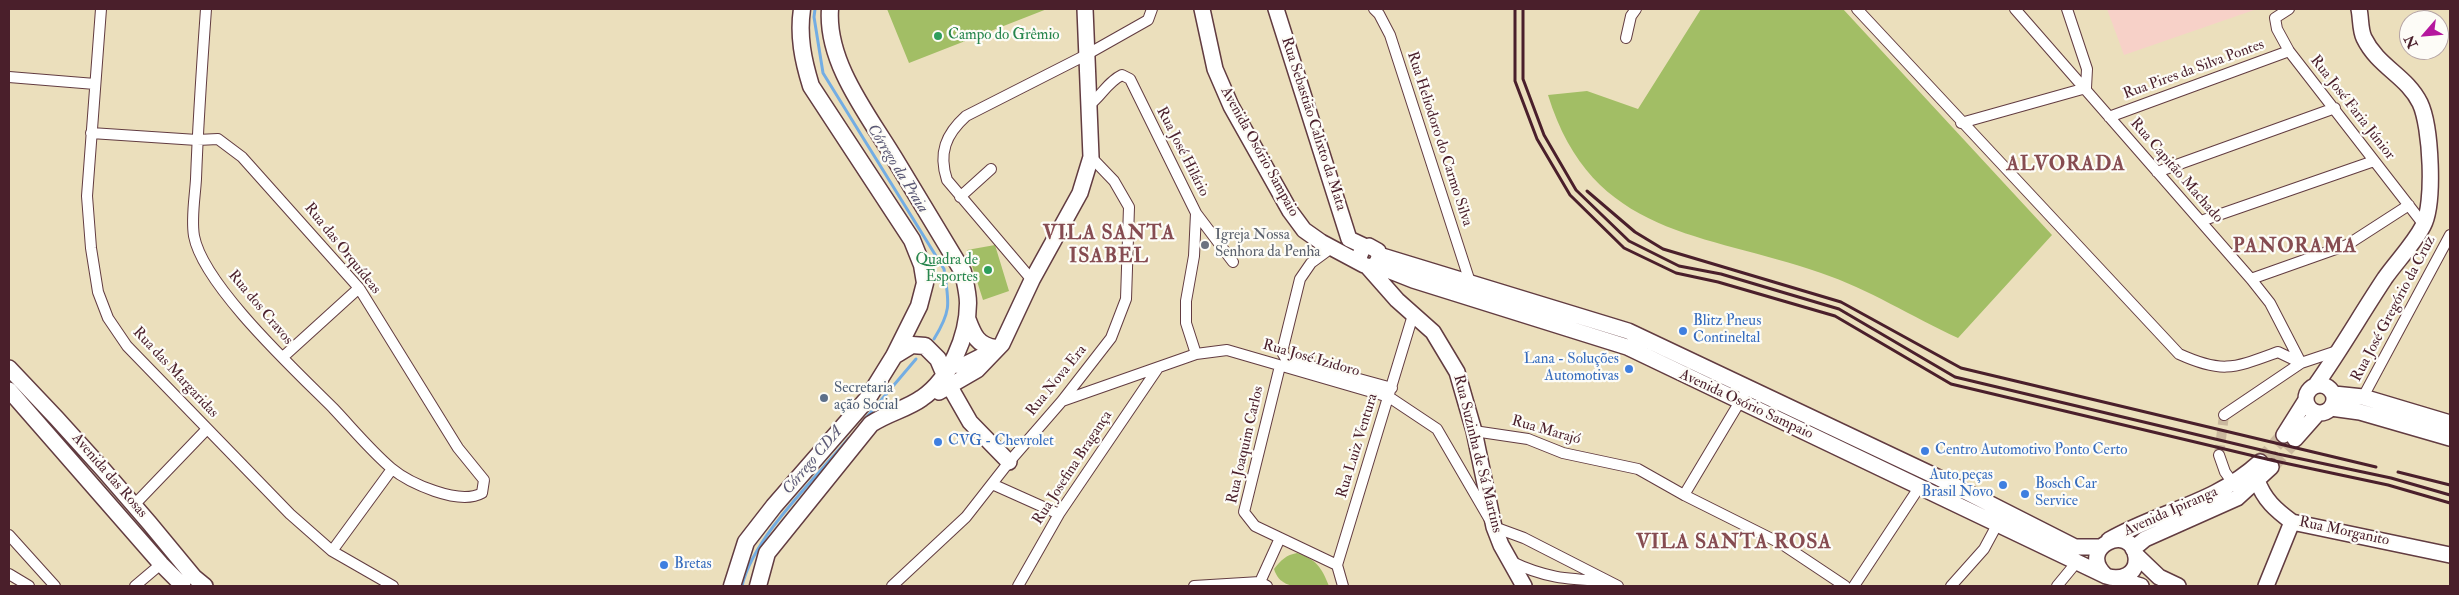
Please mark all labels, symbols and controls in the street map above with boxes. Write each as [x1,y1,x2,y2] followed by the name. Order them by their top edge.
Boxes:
[2399,10,2449,60] north arrow
[948,27,1060,45] place label: Campo do Grêmio
[932,30,944,42] marker: Campo do Grêmio
[2401,32,2422,51] text: N
[1276,35,1350,213] street label: Rua Sebastião Calixto da Mata
[2121,36,2267,104] street label: Rua Pires da Silva Pontes
[1402,49,1476,229] street label: Rua Heliodoro do Carmo Silva
[2306,52,2398,164] street label: Rua José Faria Júnior
[1216,84,1302,220] street label: Avenida Osório Sampaio
[1152,104,1212,200] street label: Rua José Hilário
[2126,115,2226,227] street label: Rua Capitão Machado
[862,121,932,217] water label: Córrego da Praia
[2005,154,2127,178] district label: ALVORADA
[300,200,384,298] street label: Rua das Orquídeas
[1041,223,1177,270] district label: VILA SANTA ISABEL
[1215,227,1320,262] place label: Igreja Nossa Senhora da Penha
[2348,233,2440,385] street label: Rua José Gregório da Cruz
[2232,236,2358,260] district label: PANORAMA
[1199,239,1211,251] marker: Igreja Nossa Senhora da Penha
[915,252,978,287] place label: Quadra de Esportes
[982,264,994,276] marker: Quadra de Esportes
[224,267,296,349] street label: Rua dos Cravos
[1693,313,1761,348] place label: Blitz Pneus Contineltal
[128,324,222,422] street label: Rua das Margaridas
[1677,325,1689,337] marker: Blitz Pneus Contineltal
[1261,337,1361,381] street label: Rua José Izidoro
[1023,342,1091,420] street label: Rua Nova Era
[1524,351,1619,386] place label: Lana - Soluções Automotivas
[1623,363,1635,375] marker: Lana - Soluções Automotivas
[1676,366,1816,444] street label: Avenida Osório Sampaio
[1449,373,1505,535] street label: Rua Suzinha de Sá Martins
[834,380,898,415] place label: Secretaria ação Social
[1224,385,1268,505] street label: Rua Joaquim Carlos
[818,392,830,404] marker: Secretaria ação Social
[1334,392,1382,500] street label: Rua Luiz Ventura
[1029,408,1117,528] street label: Rua Josefina Bragança
[1510,413,1582,449] street label: Rua Marajó
[779,423,847,499] water label: Córrego CDA
[67,430,151,522] street label: Avenida das Rosas
[948,433,1054,451] place label: CVG - Chevrolet
[932,436,944,448] marker: CVG - Chevrolet
[1935,442,2128,460] place label: Centro Automotivo Ponto Certo
[1919,445,1931,457] marker: Centro Automotivo Ponto Certo
[1922,467,1993,502] place label: Auto peças Brasil Novo
[2035,476,2097,511] place label: Bosch Car Service
[1997,479,2009,491] marker: Auto peças Brasil Novo
[2121,483,2221,541] street label: Avenida Ipiranga
[2019,488,2031,500] marker: Bosch Car Service
[2297,514,2391,550] street label: Rua Morganito
[1634,532,1834,556] district label: VILA SANTA ROSA
[674,556,712,574] place label: Bretas
[658,559,670,571] marker: Bretas

